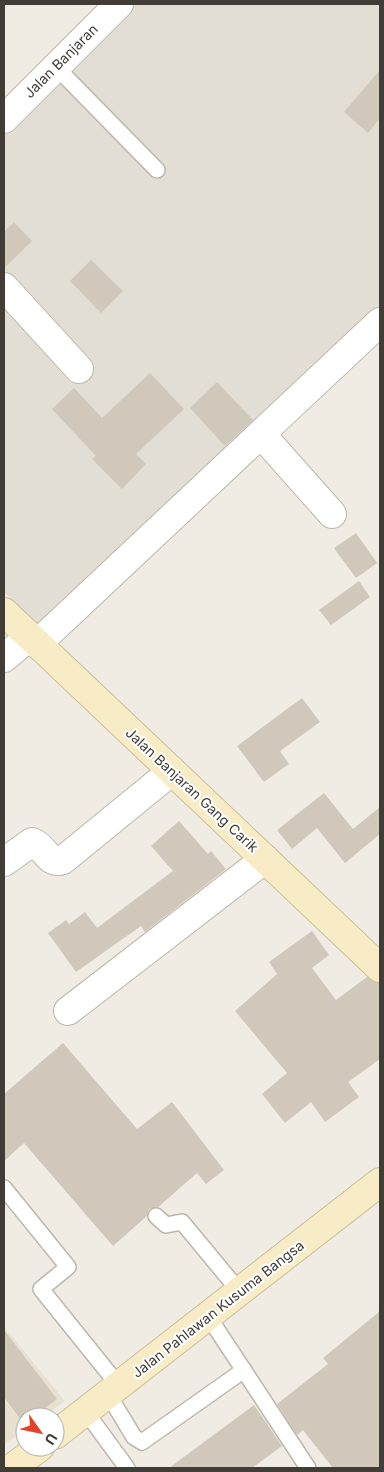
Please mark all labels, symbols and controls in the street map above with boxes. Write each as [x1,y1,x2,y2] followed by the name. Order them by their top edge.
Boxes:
[20,20,101,101] street label: Jalan Banjaran
[123,724,262,856] street label: Jalan Banjaran Gang Carik
[128,1236,307,1381] street label: Jalan Pahlawan Kusuma Bangsa
[15,1407,65,1457] north arrow
[41,1430,61,1448] text: U

